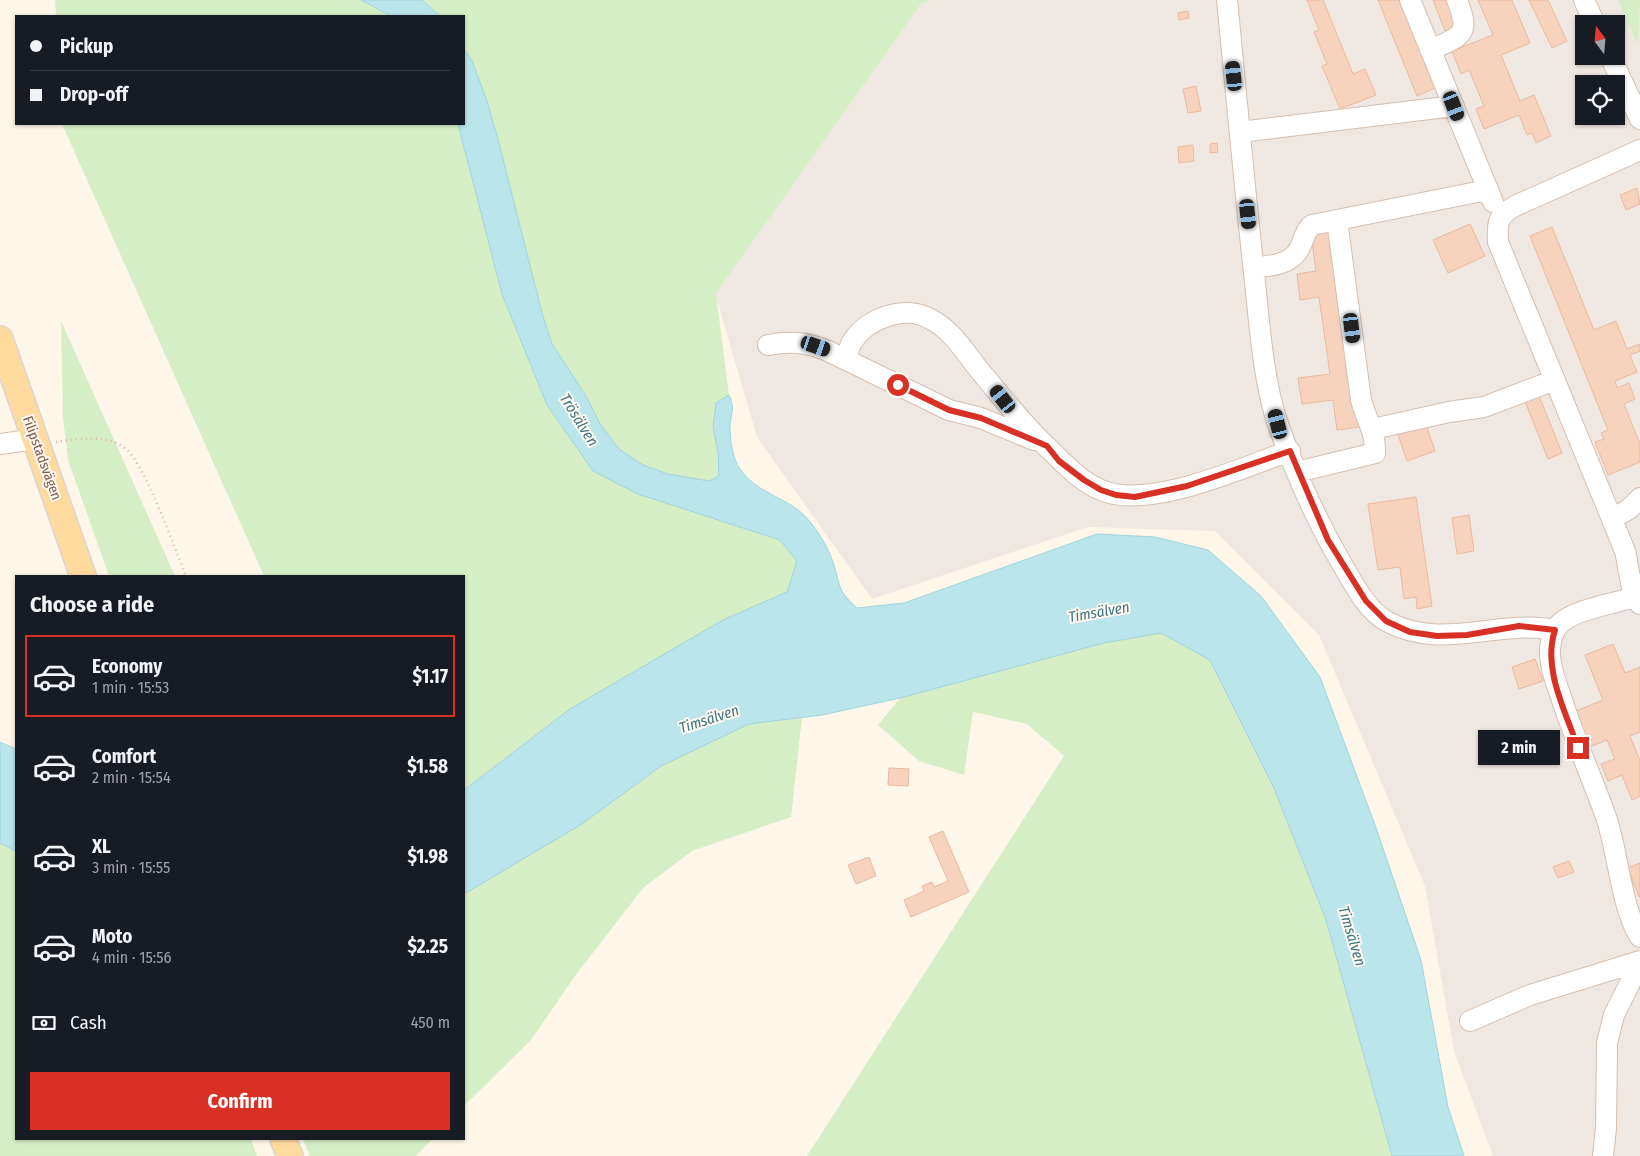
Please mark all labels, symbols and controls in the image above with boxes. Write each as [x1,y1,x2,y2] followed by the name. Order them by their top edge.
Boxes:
[1575,15,1625,65] north arrow
[1575,15,1625,125] map controls
[60,35,113,58] text: Pickup
[1224,60,1243,92] car
[1575,75,1625,125] button: locate
[60,83,128,106] text: Drop-off
[1441,89,1466,123] car
[1238,198,1257,230] car
[1342,312,1361,344] car
[799,334,832,358] car
[887,374,909,396] route start
[987,383,1018,415] car
[556,390,602,450] water label: Trösälven
[1267,408,1288,440] car
[19,414,65,502] street label: Filipstadsvägen
[30,591,154,618] text: Choose a ride
[1067,598,1131,626] water label: Timsälven
[32,654,77,699] icon: car
[92,655,162,678] text: Economy
[413,665,448,688] text: $1.17
[92,678,169,697] text: 1 min · 15:53
[677,701,741,737] water label: Timsälven
[1478,730,1560,766] callout: 2 min
[1567,737,1589,759] route end
[1501,738,1537,757] text: 2 min
[32,744,77,789] icon: car
[92,745,156,768] text: Comfort
[407,755,448,778] text: $1.58
[92,768,171,787] text: 2 min · 15:54
[32,834,77,879] icon: car
[92,835,111,858] text: XL
[407,845,448,868] text: $1.98
[92,858,170,877] text: 3 min · 15:55
[1334,904,1370,968] water label: Timsälven
[32,924,77,969] icon: car
[92,925,132,948] text: Moto
[407,935,448,958] text: $2.25
[92,948,172,967] text: 4 min · 15:56
[30,1009,58,1037] icon: cash
[70,1011,107,1034] text: Cash
[411,1013,450,1032] text: 450 m
[30,1072,450,1130] button: Confirm

